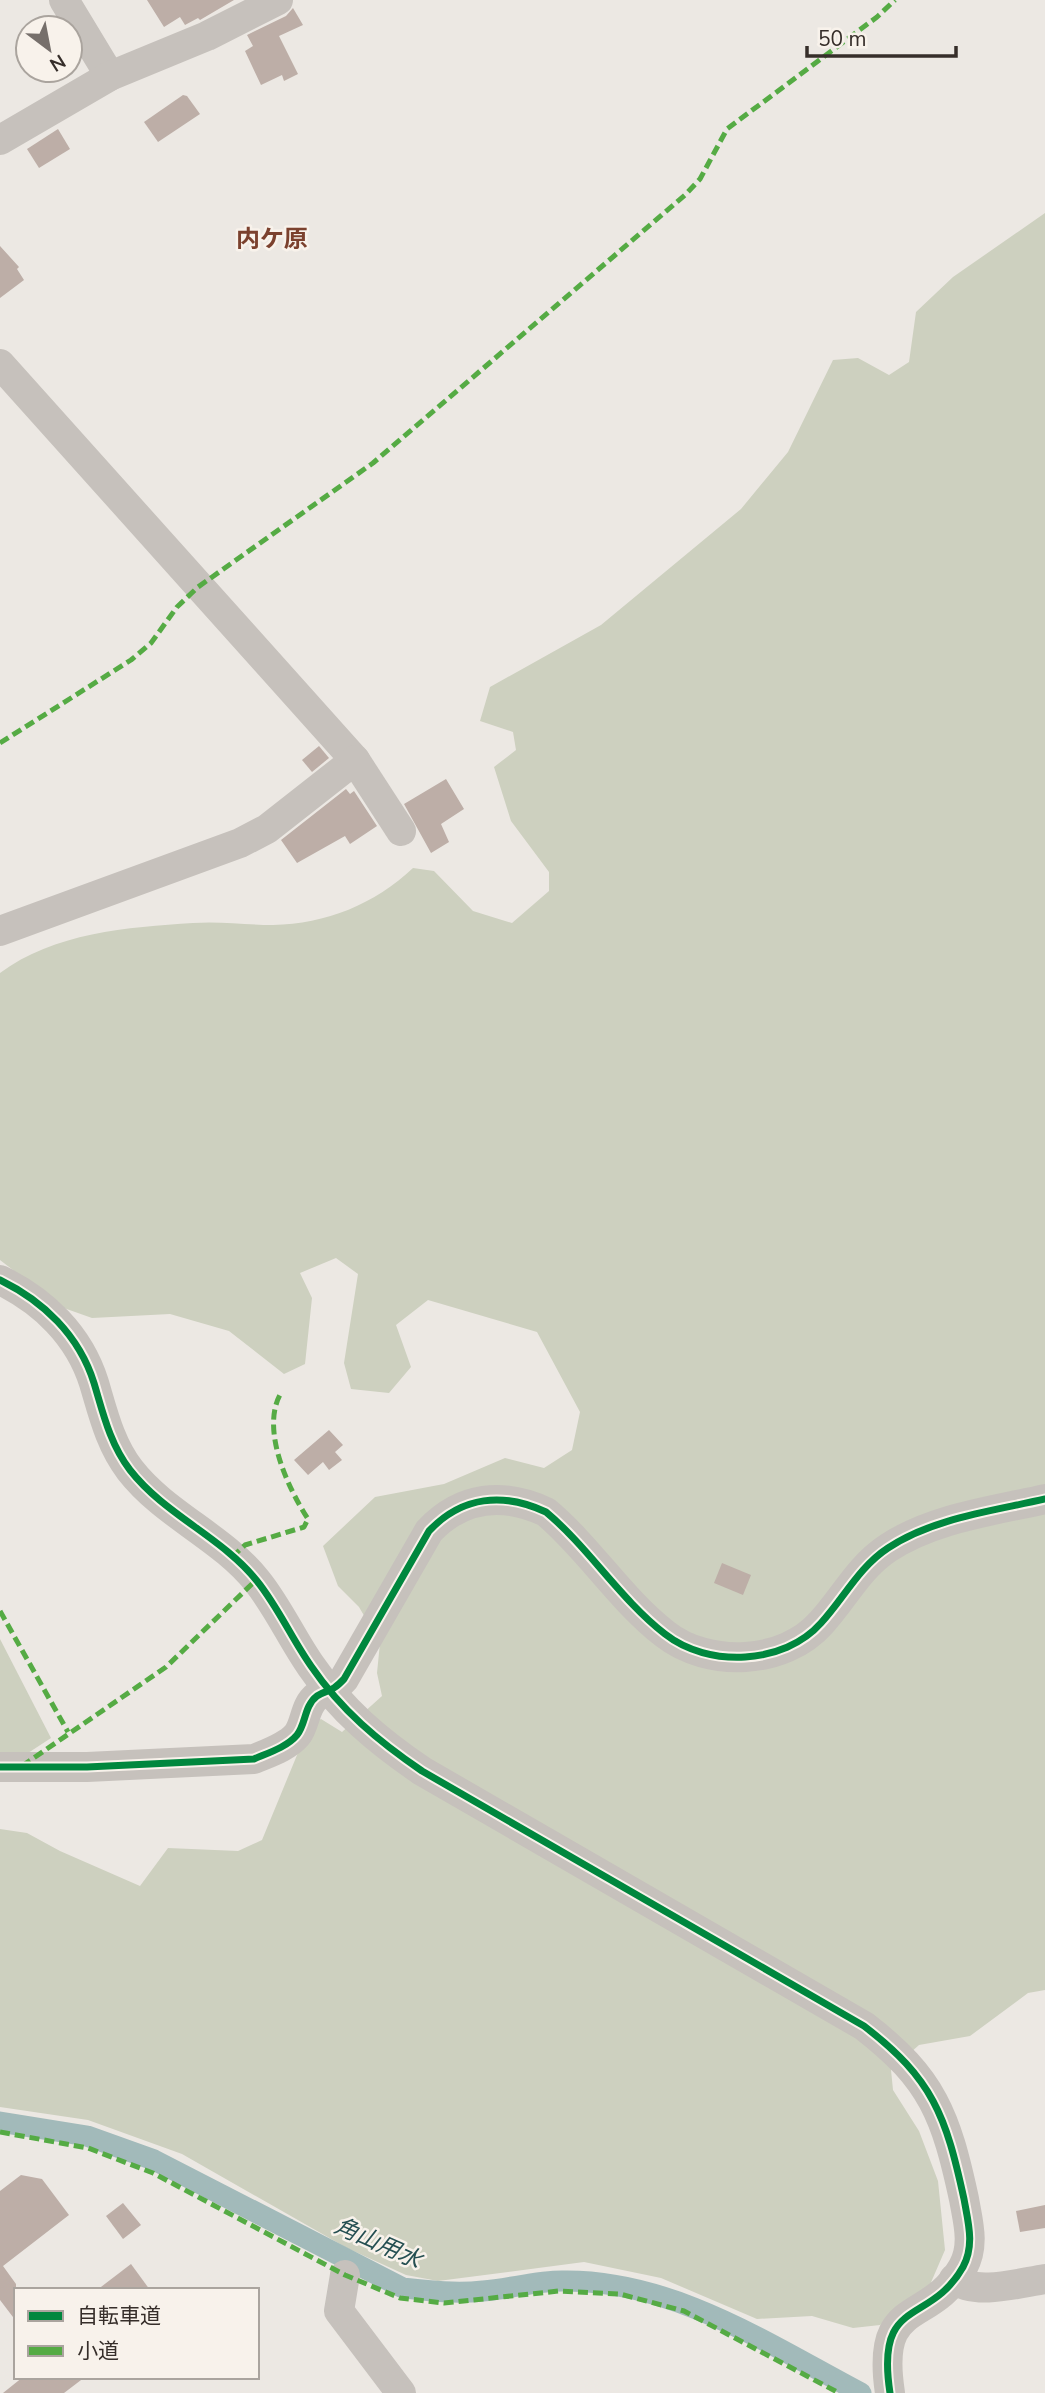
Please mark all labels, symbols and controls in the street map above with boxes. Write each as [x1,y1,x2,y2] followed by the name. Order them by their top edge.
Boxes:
[14,14,84,84] north arrow
[807,14,956,58] scale bar
[818,25,867,53] text: 50 m
[45,48,70,77] text: N
[236,223,308,255] district label: 内ケ原
[330,2210,429,2277] water label: 角山用水
[14,2288,259,2379] legend
[77,2302,161,2330] text: 自転車道
[77,2337,119,2365] text: 小道

